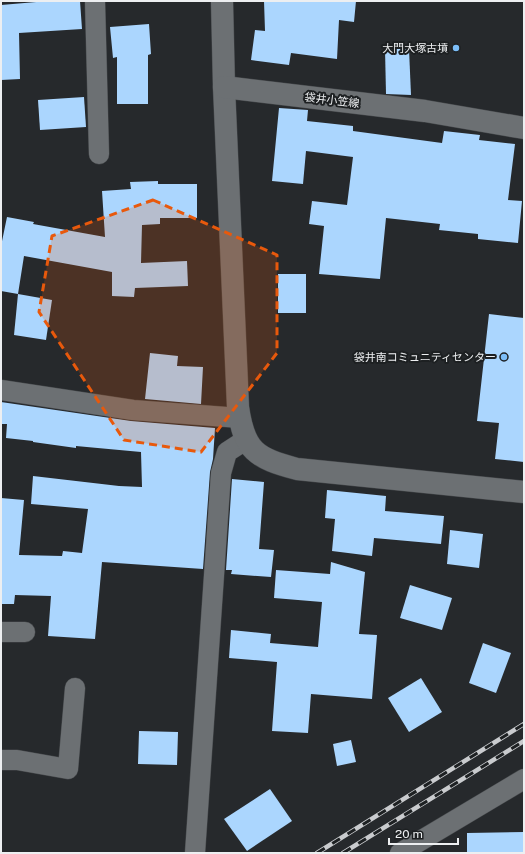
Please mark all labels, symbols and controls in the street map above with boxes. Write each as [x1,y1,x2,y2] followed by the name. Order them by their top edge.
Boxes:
[382,42,448,54] place label: 大門大塚古墳
[451,43,461,53] marker: 大門大塚古墳
[304,91,360,109] street label: 袋井小笠線
[354,351,496,363] place label: 袋井南コミュニティセンター
[499,352,509,362] marker: 袋井南コミュニティセンター
[389,820,458,846] scale bar
[395,827,423,841] text: 20 m

